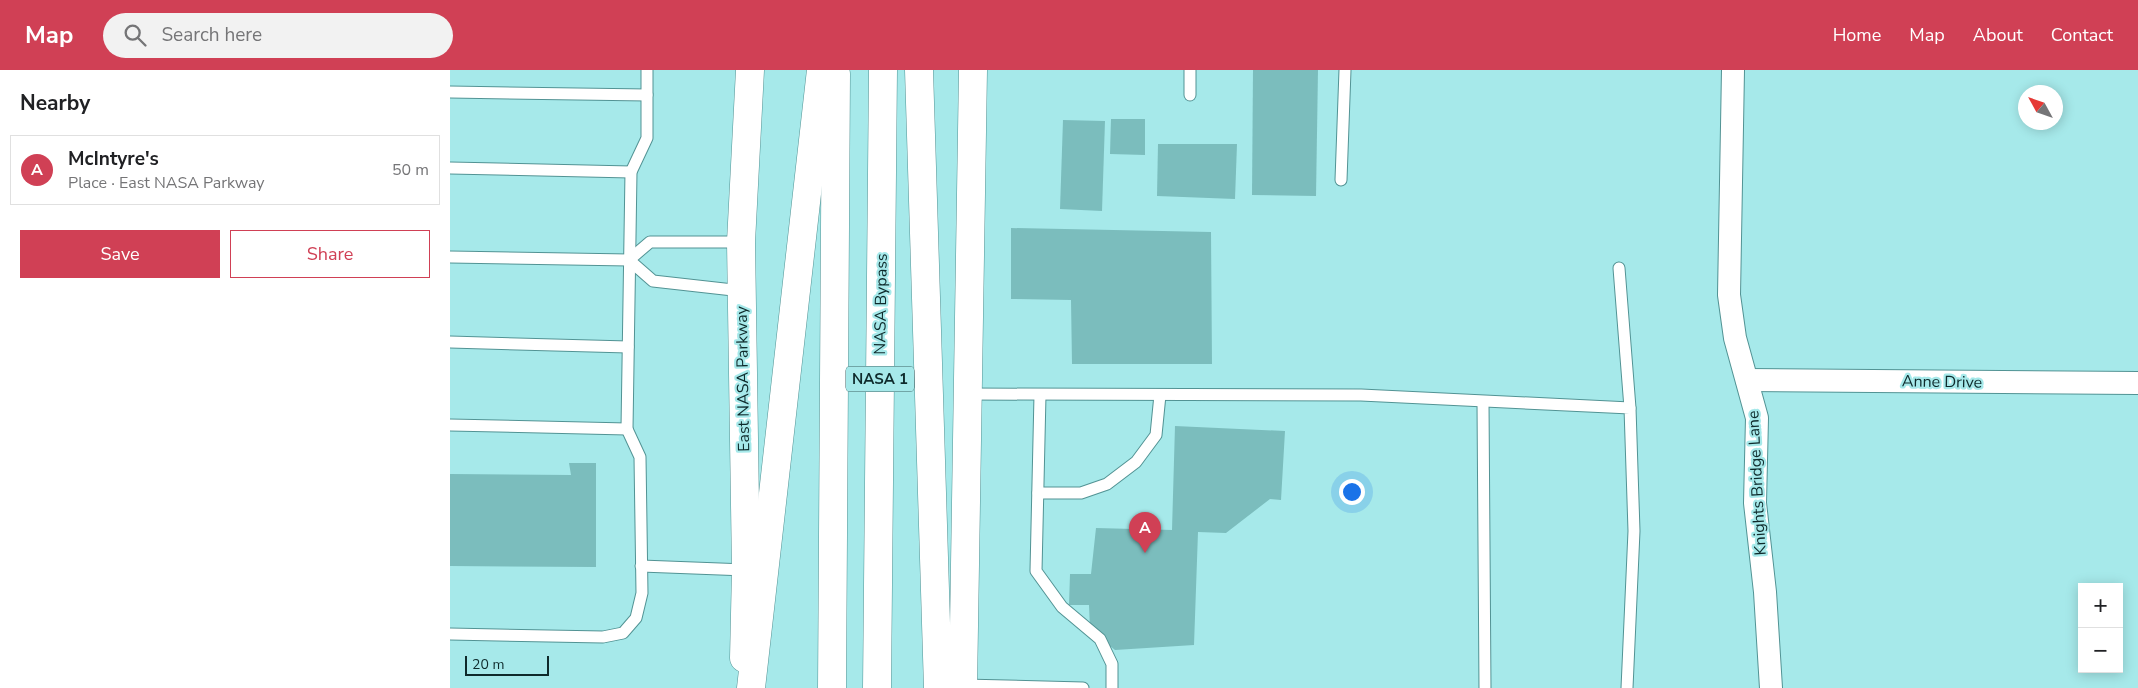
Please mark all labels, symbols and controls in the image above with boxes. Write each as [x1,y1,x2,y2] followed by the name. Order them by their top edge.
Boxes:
[103,13,453,58] search box
[25,19,73,51] text: Map
[121,21,149,49] icon: search
[161,22,262,48] text: Search here
[1833,23,1881,47] text: Home
[1909,23,1945,47] text: Map
[1973,23,2023,47] text: About
[2051,23,2113,47] text: Contact
[2018,85,2063,130] north arrow
[20,89,90,117] text: Nearby
[68,146,159,172] text: McIntyre's
[31,159,43,181] text: A
[392,159,429,181] text: 50 m
[68,172,265,194] text: Place · East NASA Parkway
[20,230,220,278] button: Save
[230,230,430,278] button: Share
[869,253,893,355] street label: NASA Bypass
[731,305,755,452] street label: East NASA Parkway
[846,366,914,392] road number: NASA 1
[1902,370,1982,394] street label: Anne Drive
[1742,410,1772,556] street label: Knights Bridge Lane
[1339,479,1365,505] your location
[1129,512,1161,553] pin: A
[2078,583,2123,673] map controls
[2078,583,2123,628] button: +
[2078,628,2123,673] button: −
[465,653,549,676] scale bar
[472,655,504,674] text: 20 m

